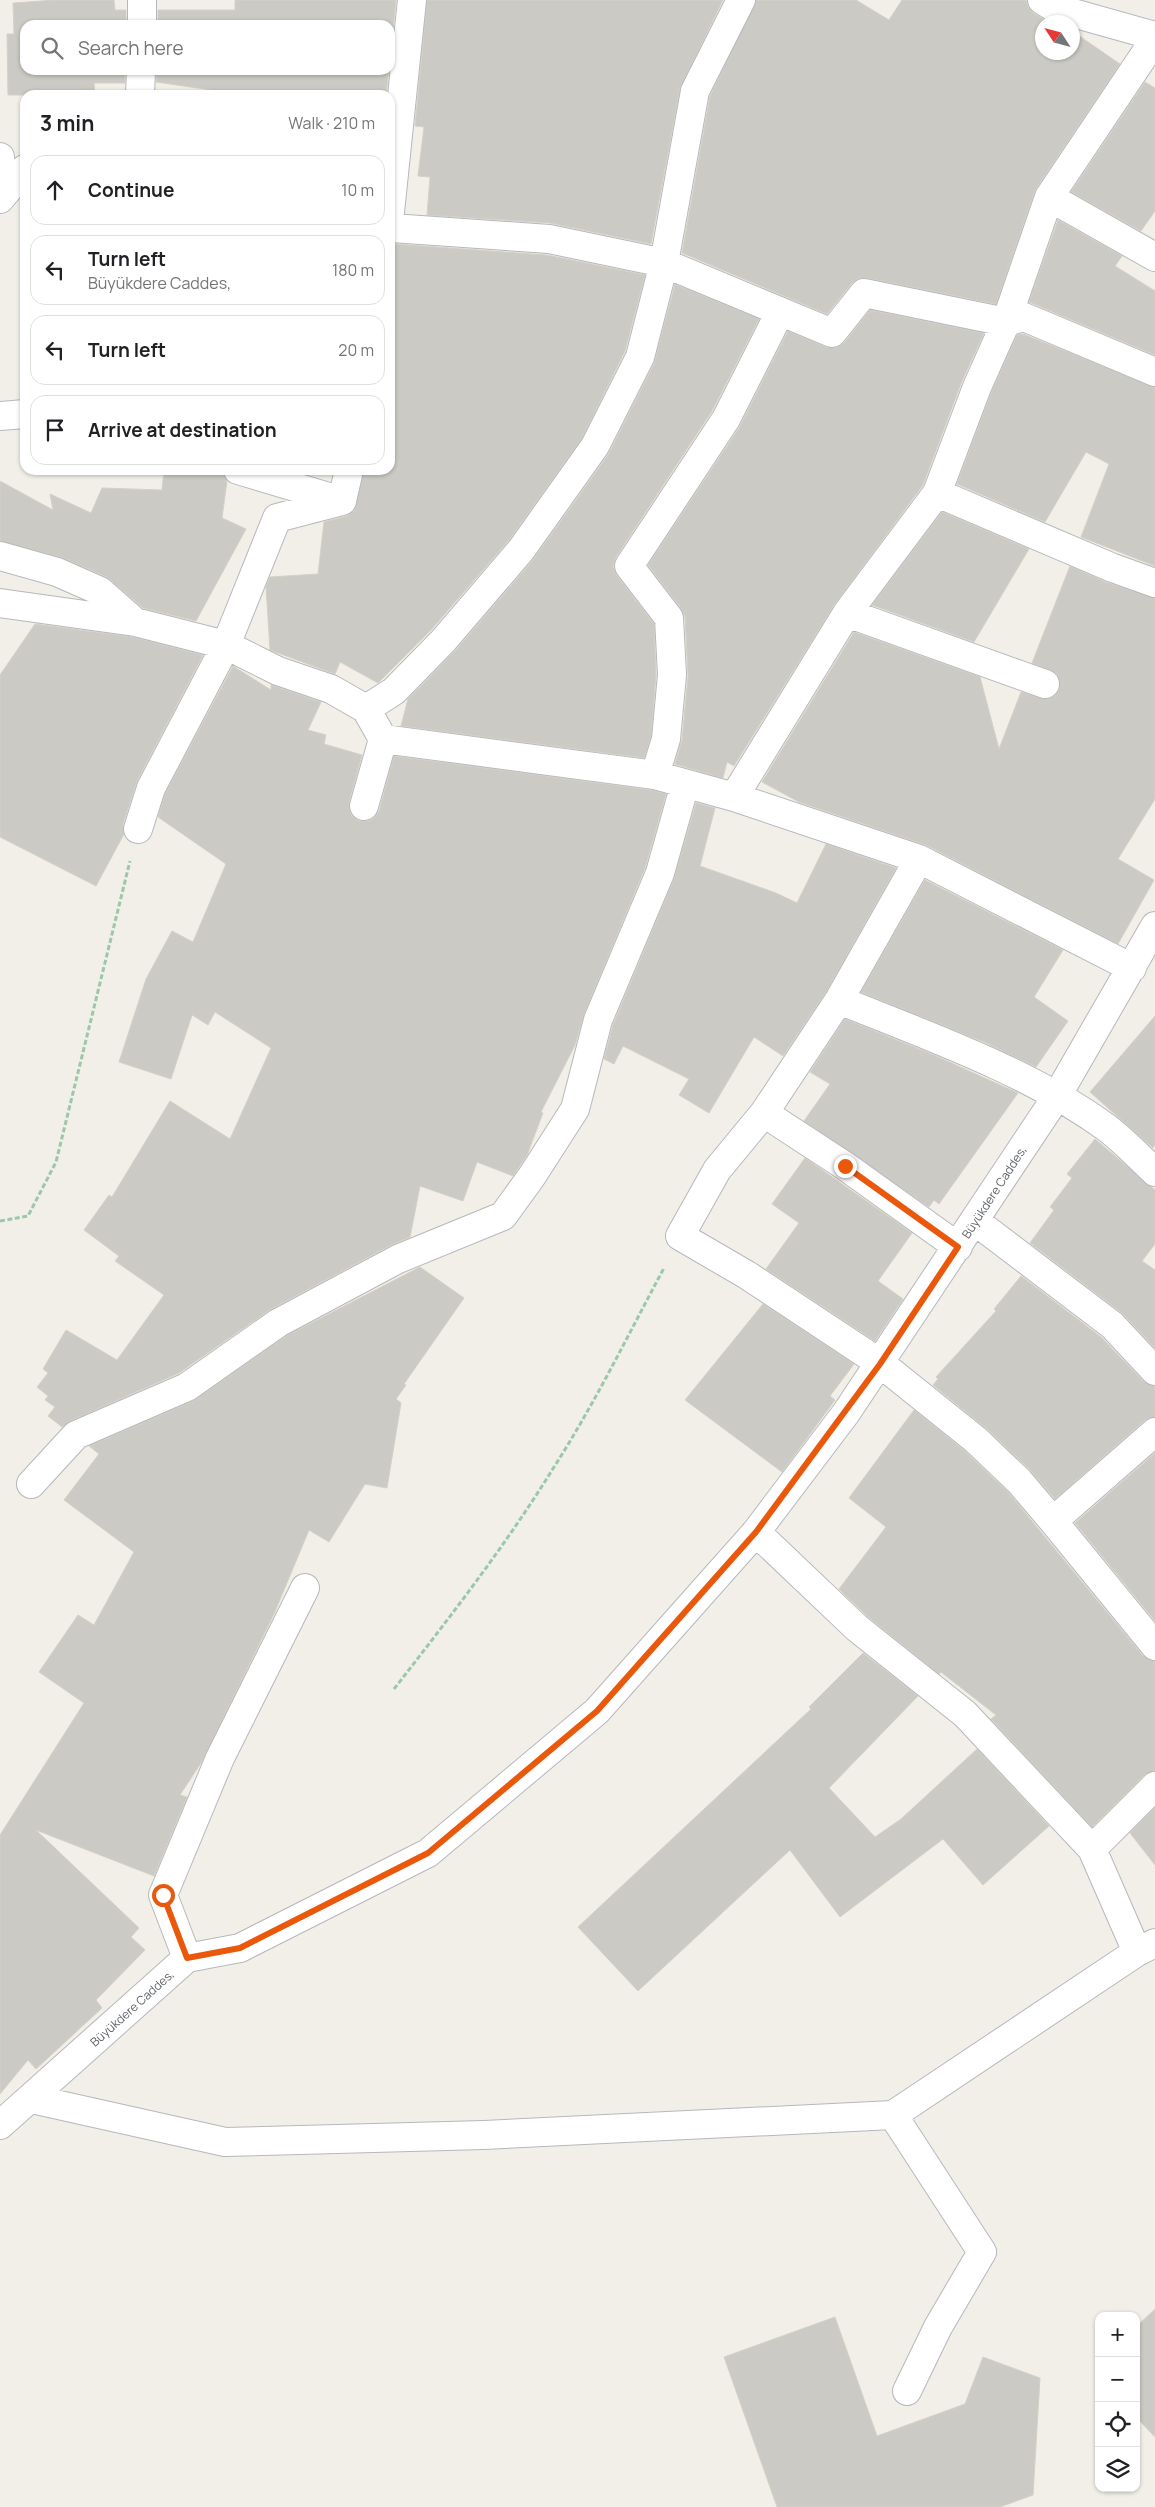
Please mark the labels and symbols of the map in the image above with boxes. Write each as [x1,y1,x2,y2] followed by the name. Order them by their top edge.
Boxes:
[1035,15,1080,60] north arrow
[958,1142,1030,1242] street label: Büyükdere Caddes,
[834,1155,857,1178] route end
[152,1884,175,1907] route start
[86,1966,178,2050] street label: Büyükdere Caddes,

